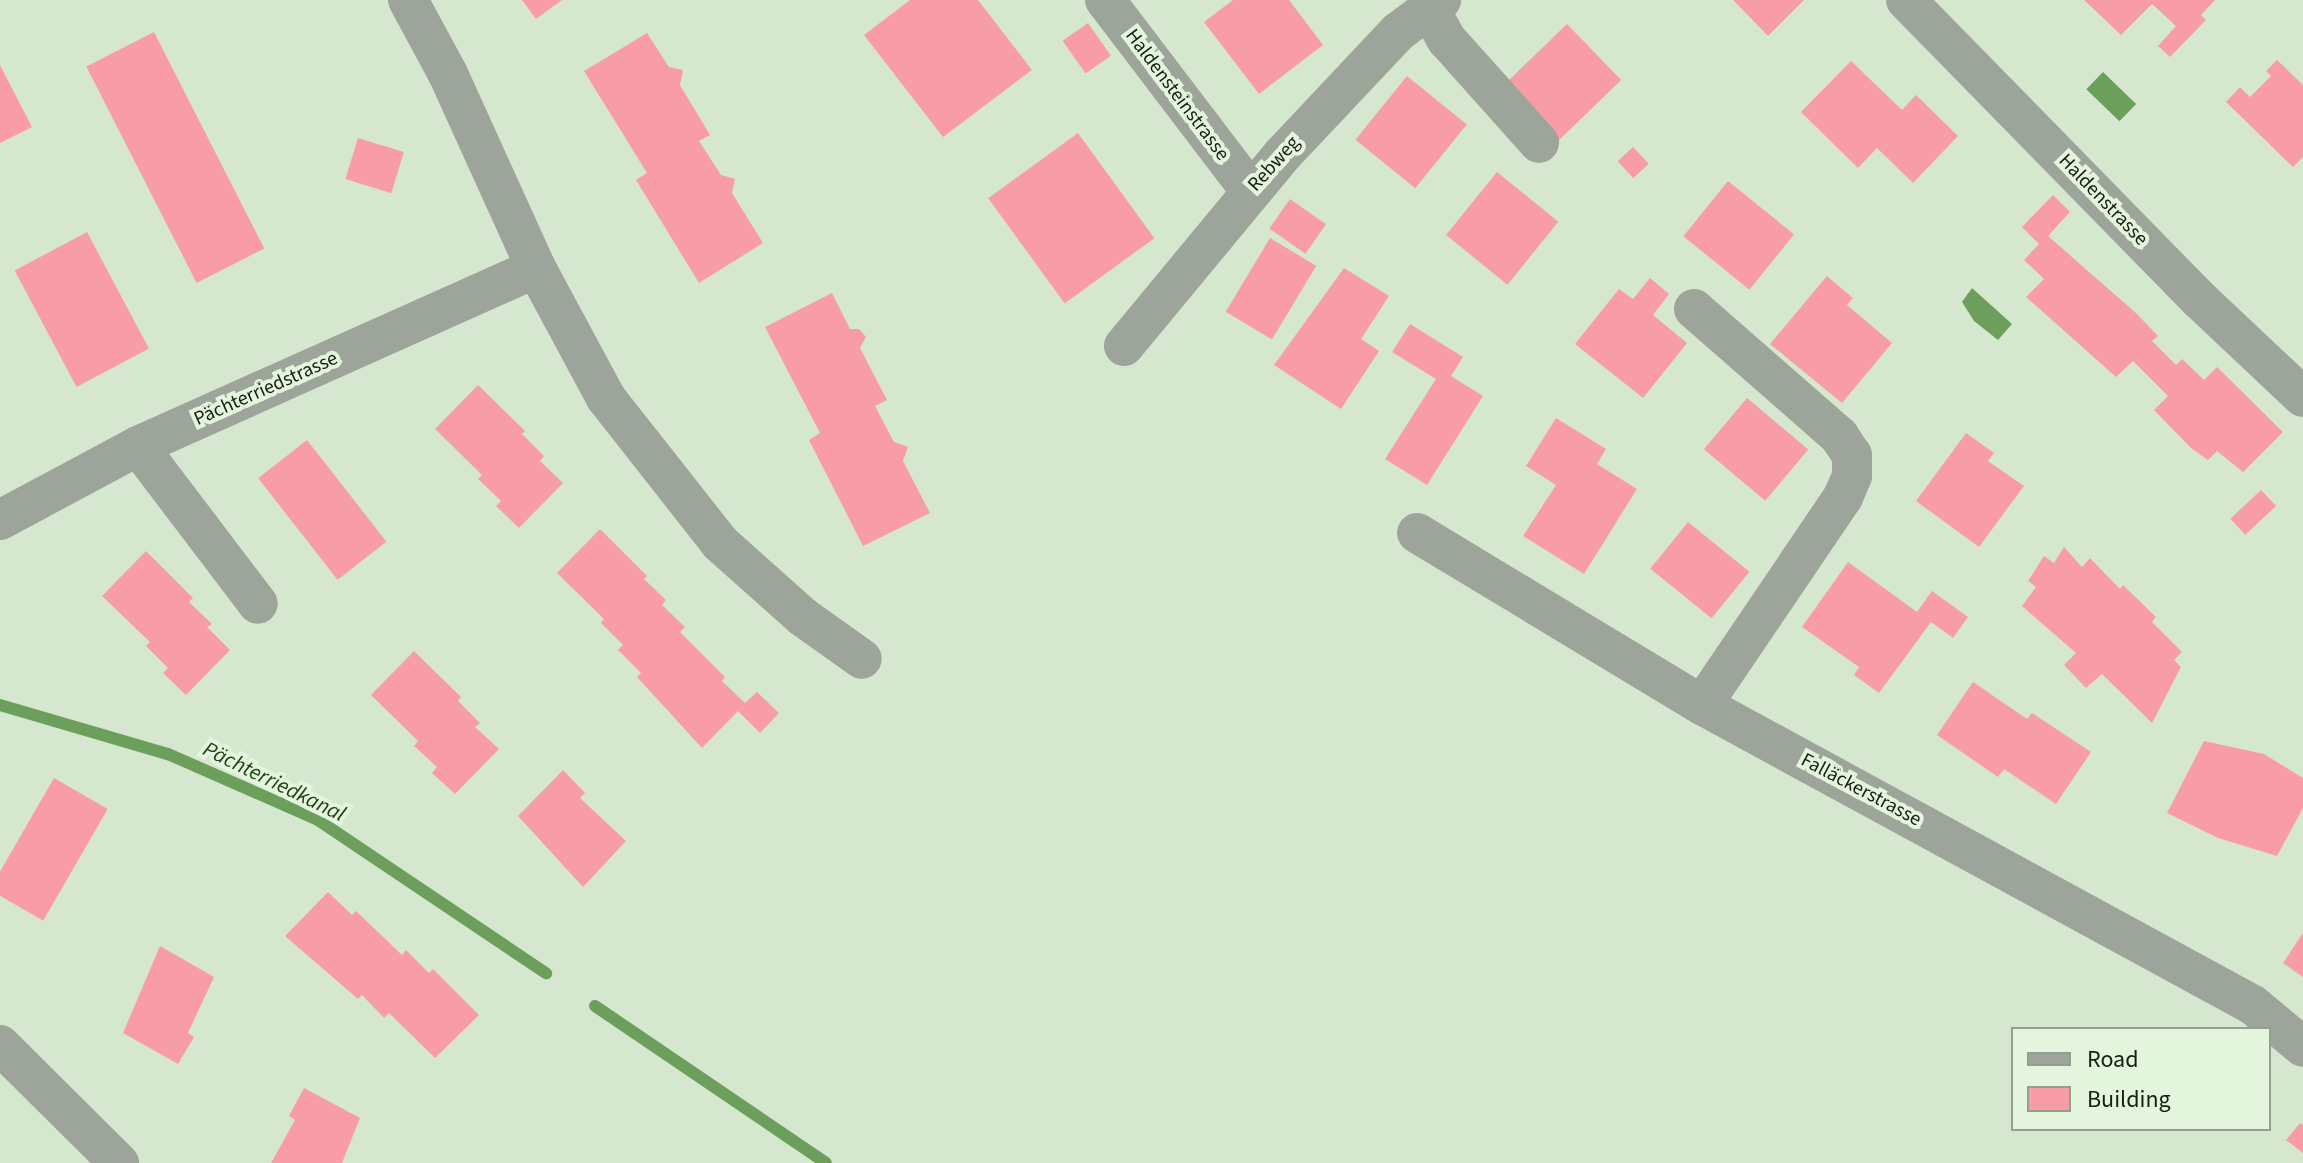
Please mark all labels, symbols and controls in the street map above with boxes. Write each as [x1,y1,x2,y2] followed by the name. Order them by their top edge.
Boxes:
[1120,25,1234,165] street label: Haldensteinstrasse
[1243,131,1305,197] street label: Rebweg
[2053,149,2153,251] street label: Haldenstrasse
[190,347,342,431] street label: Pächterriedstrasse
[198,736,350,828] water label: Pächterriedkanal
[1797,748,1925,832] street label: Falläckerstrasse
[2011,1027,2271,1131] legend
[2087,1042,2139,1077] text: Road
[2087,1082,2171,1117] text: Building

